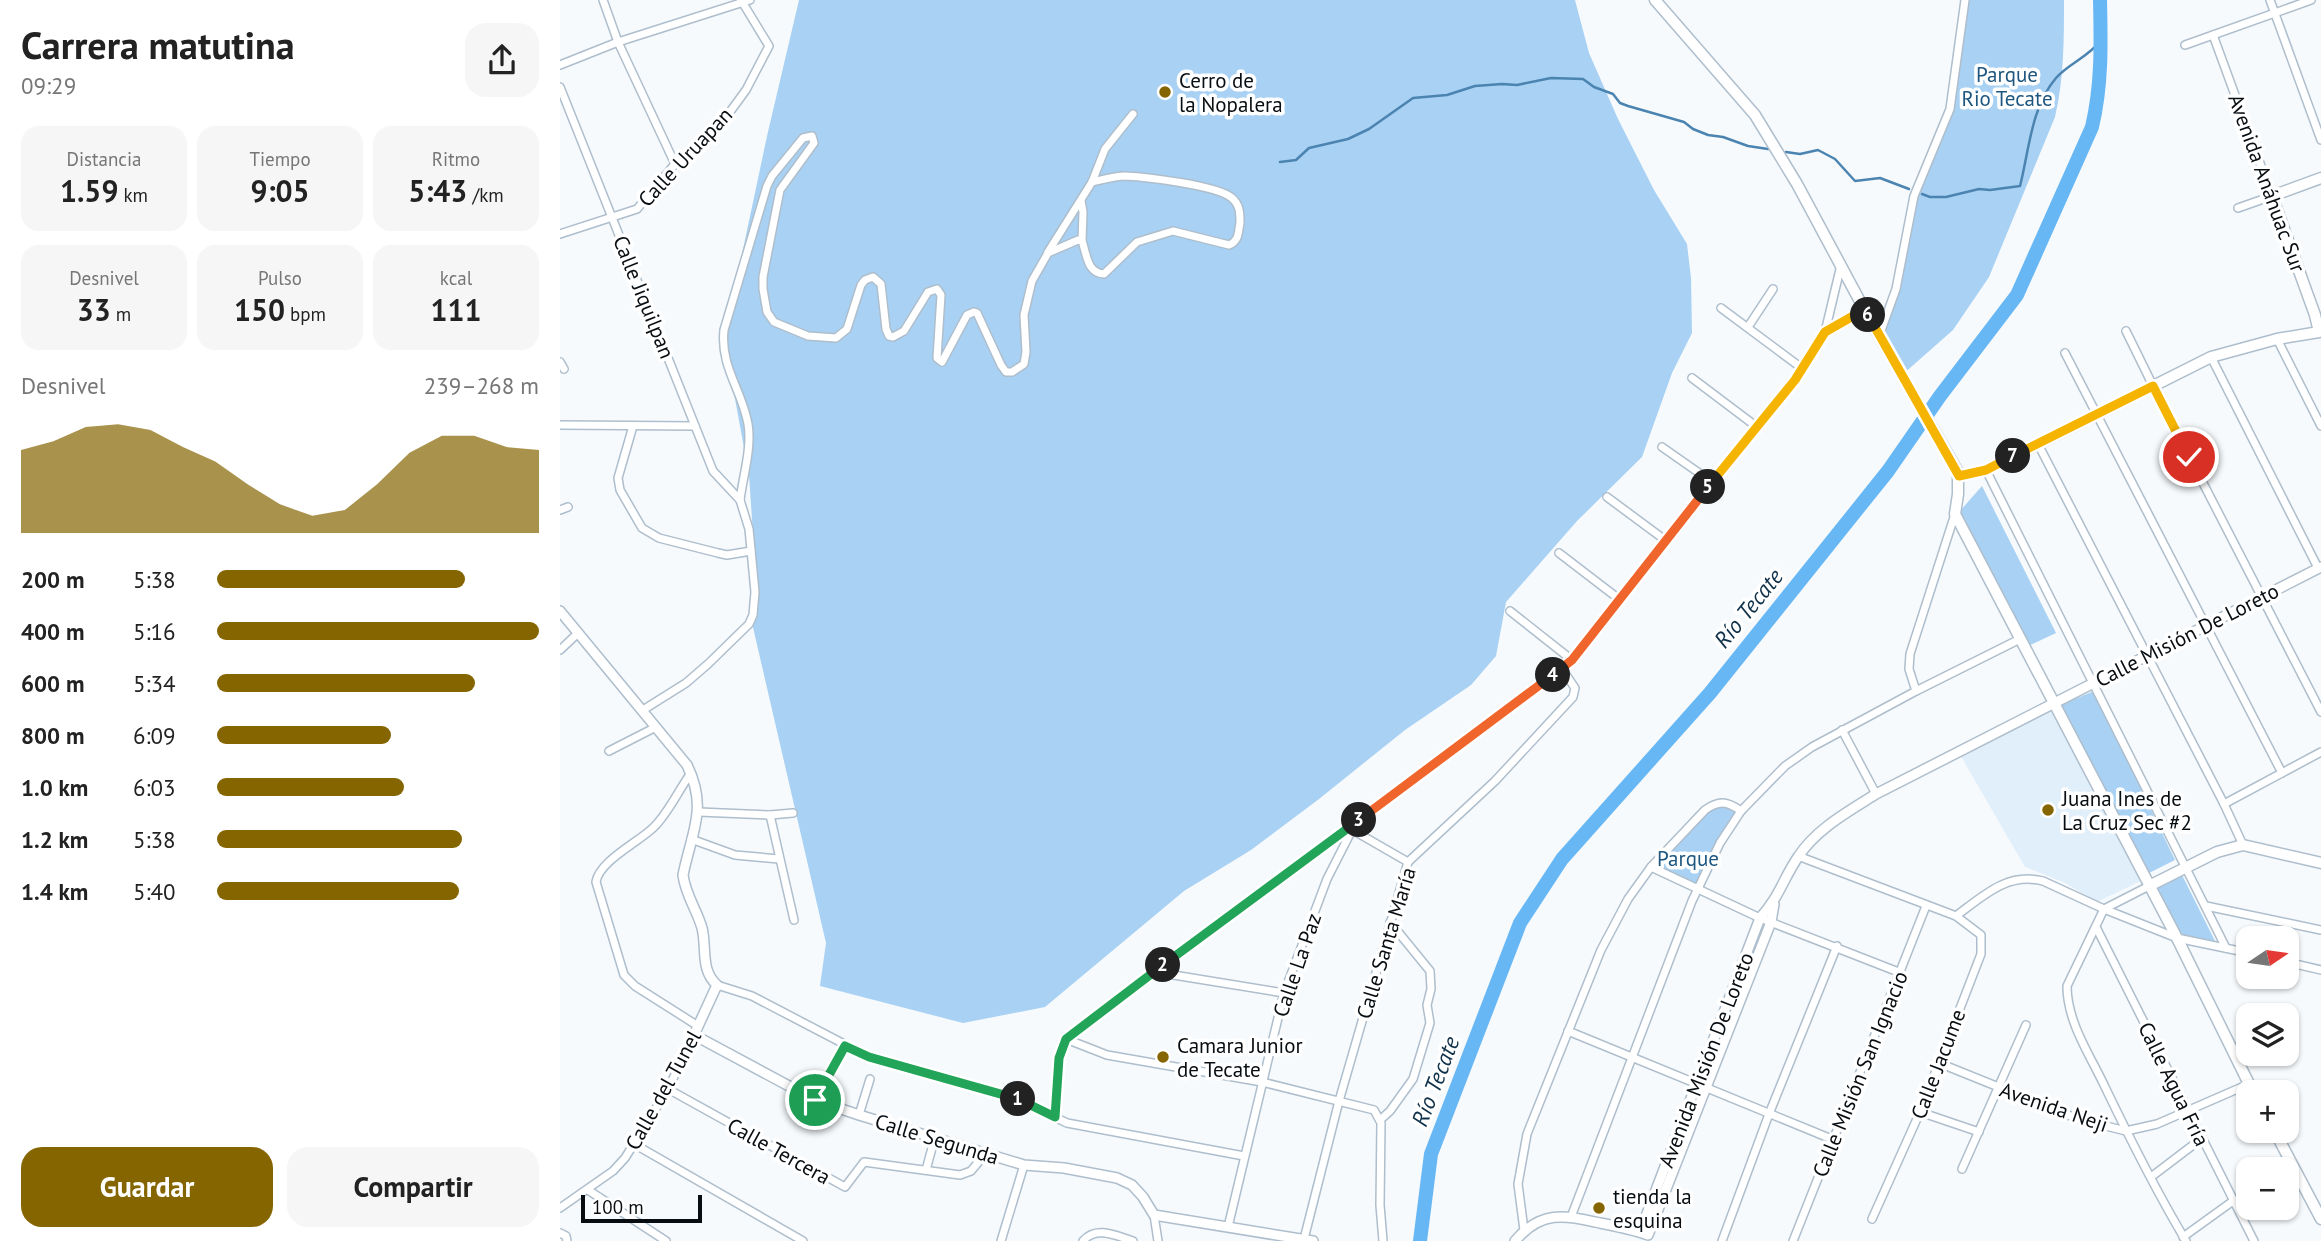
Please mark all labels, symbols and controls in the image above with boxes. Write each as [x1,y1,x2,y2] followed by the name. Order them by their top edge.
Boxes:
[21,20,295,69] text: Carrera matutina
[465,23,539,97] button: share
[1961,61,2053,112] park label: Parque Rio Tecate
[1179,67,1283,118] place label: Cerro de la Nopalera
[21,71,76,100] text: 09:29
[1157,84,1173,100] marker: Cerro de la Nopalera
[2222,90,2312,276] street label: Avenida Anáhuac Sur
[632,102,738,212] street label: Calle Uruapan
[67,147,141,171] text: Distancia
[249,147,311,171] text: Tiempo
[432,147,480,171] text: Ritmo
[60,171,118,210] text: 1.59
[250,171,310,210] text: 9:05
[408,171,467,210] text: 5:43
[118,183,148,207] text: km
[467,183,504,207] text: /km
[607,232,681,362] street label: Calle Jiquilpan
[69,266,139,290] text: Desnivel
[258,266,302,290] text: Pulso
[440,266,472,290] text: kcal
[77,290,111,329] text: 33
[234,290,285,329] text: 150
[430,290,482,329] text: 111
[1850,298,1886,332] pin: 6
[111,302,131,326] text: m
[285,302,326,326] text: bpm
[1862,302,1873,326] text: 6
[21,371,105,400] text: Desnivel
[424,371,539,400] text: 239–268 m
[2159,427,2219,487] pin
[1996,438,2030,474] pin: 7
[2170,438,2208,476] icon: check
[2007,443,2018,467] text: 7
[1690,470,1726,504] pin: 5
[1702,474,1713,498] text: 5
[1707,562,1789,654] water label: Río Tecate
[21,565,84,594] text: 200 m
[133,565,176,594] text: 5:38
[2091,577,2283,693] street label: Calle Misión De Loreto
[21,617,84,646] text: 400 m
[133,617,176,646] text: 5:16
[1536,658,1570,692] pin: 4
[1547,662,1558,686] text: 4
[21,669,84,698] text: 600 m
[133,669,176,698] text: 5:34
[21,721,84,750] text: 800 m
[133,721,176,750] text: 6:09
[21,773,88,802] text: 1.0 km
[133,773,176,802] text: 6:03
[2061,785,2192,836] place label: Juana Ines de La Cruz Sec #2
[1342,802,1376,838] pin: 3
[2040,802,2056,818] marker: Juana Ines de La Cruz Sec #2
[1353,807,1364,831] text: 3
[21,825,88,854] text: 1.2 km
[133,825,176,854] text: 5:38
[1657,845,1719,872] park label: Parque
[1350,864,1422,1022] street label: Calle Santa María
[21,877,88,906] text: 1.4 km
[133,877,176,906] text: 5:40
[1267,910,1327,1020] street label: Calle La Paz
[2236,926,2300,989] north arrow
[2236,926,2299,1220] map controls
[1146,948,1180,982] pin: 2
[1652,949,1760,1171] street label: Avenida Misión De Loreto
[1157,952,1168,976] text: 2
[1806,967,1914,1181] street label: Calle Misión San Ignacio
[2236,1003,2299,1066] button: layers
[1905,1005,1971,1123] street label: Calle Jacume
[2132,1018,2216,1150] street label: Calle Agua Fría
[619,1025,707,1155] street label: Calle del Tunel
[1177,1032,1303,1083] place label: Camara Junior de Tecate
[1405,1032,1465,1130] water label: Río Tecate
[1155,1049,1171,1065] marker: Camara Junior de Tecate
[785,1070,845,1130] pin
[1996,1076,2112,1138] street label: Avenida Neji
[2236,1080,2299,1143] button: +
[796,1081,834,1119] icon: arrive
[1000,1082,1036,1116] pin: 1
[1012,1086,1023,1110] text: 1
[872,1107,1002,1171] street label: Calle Segunda
[723,1112,835,1190] street label: Calle Tercera
[21,1147,273,1227] button: Guardar
[287,1147,539,1227] button: Compartir
[2236,1157,2299,1220] button: −
[1613,1183,1692,1234] place label: tienda la esquina
[581,1192,702,1224] scale bar
[592,1195,644,1219] text: 100 m
[1591,1200,1607,1216] marker: tienda la esquina

